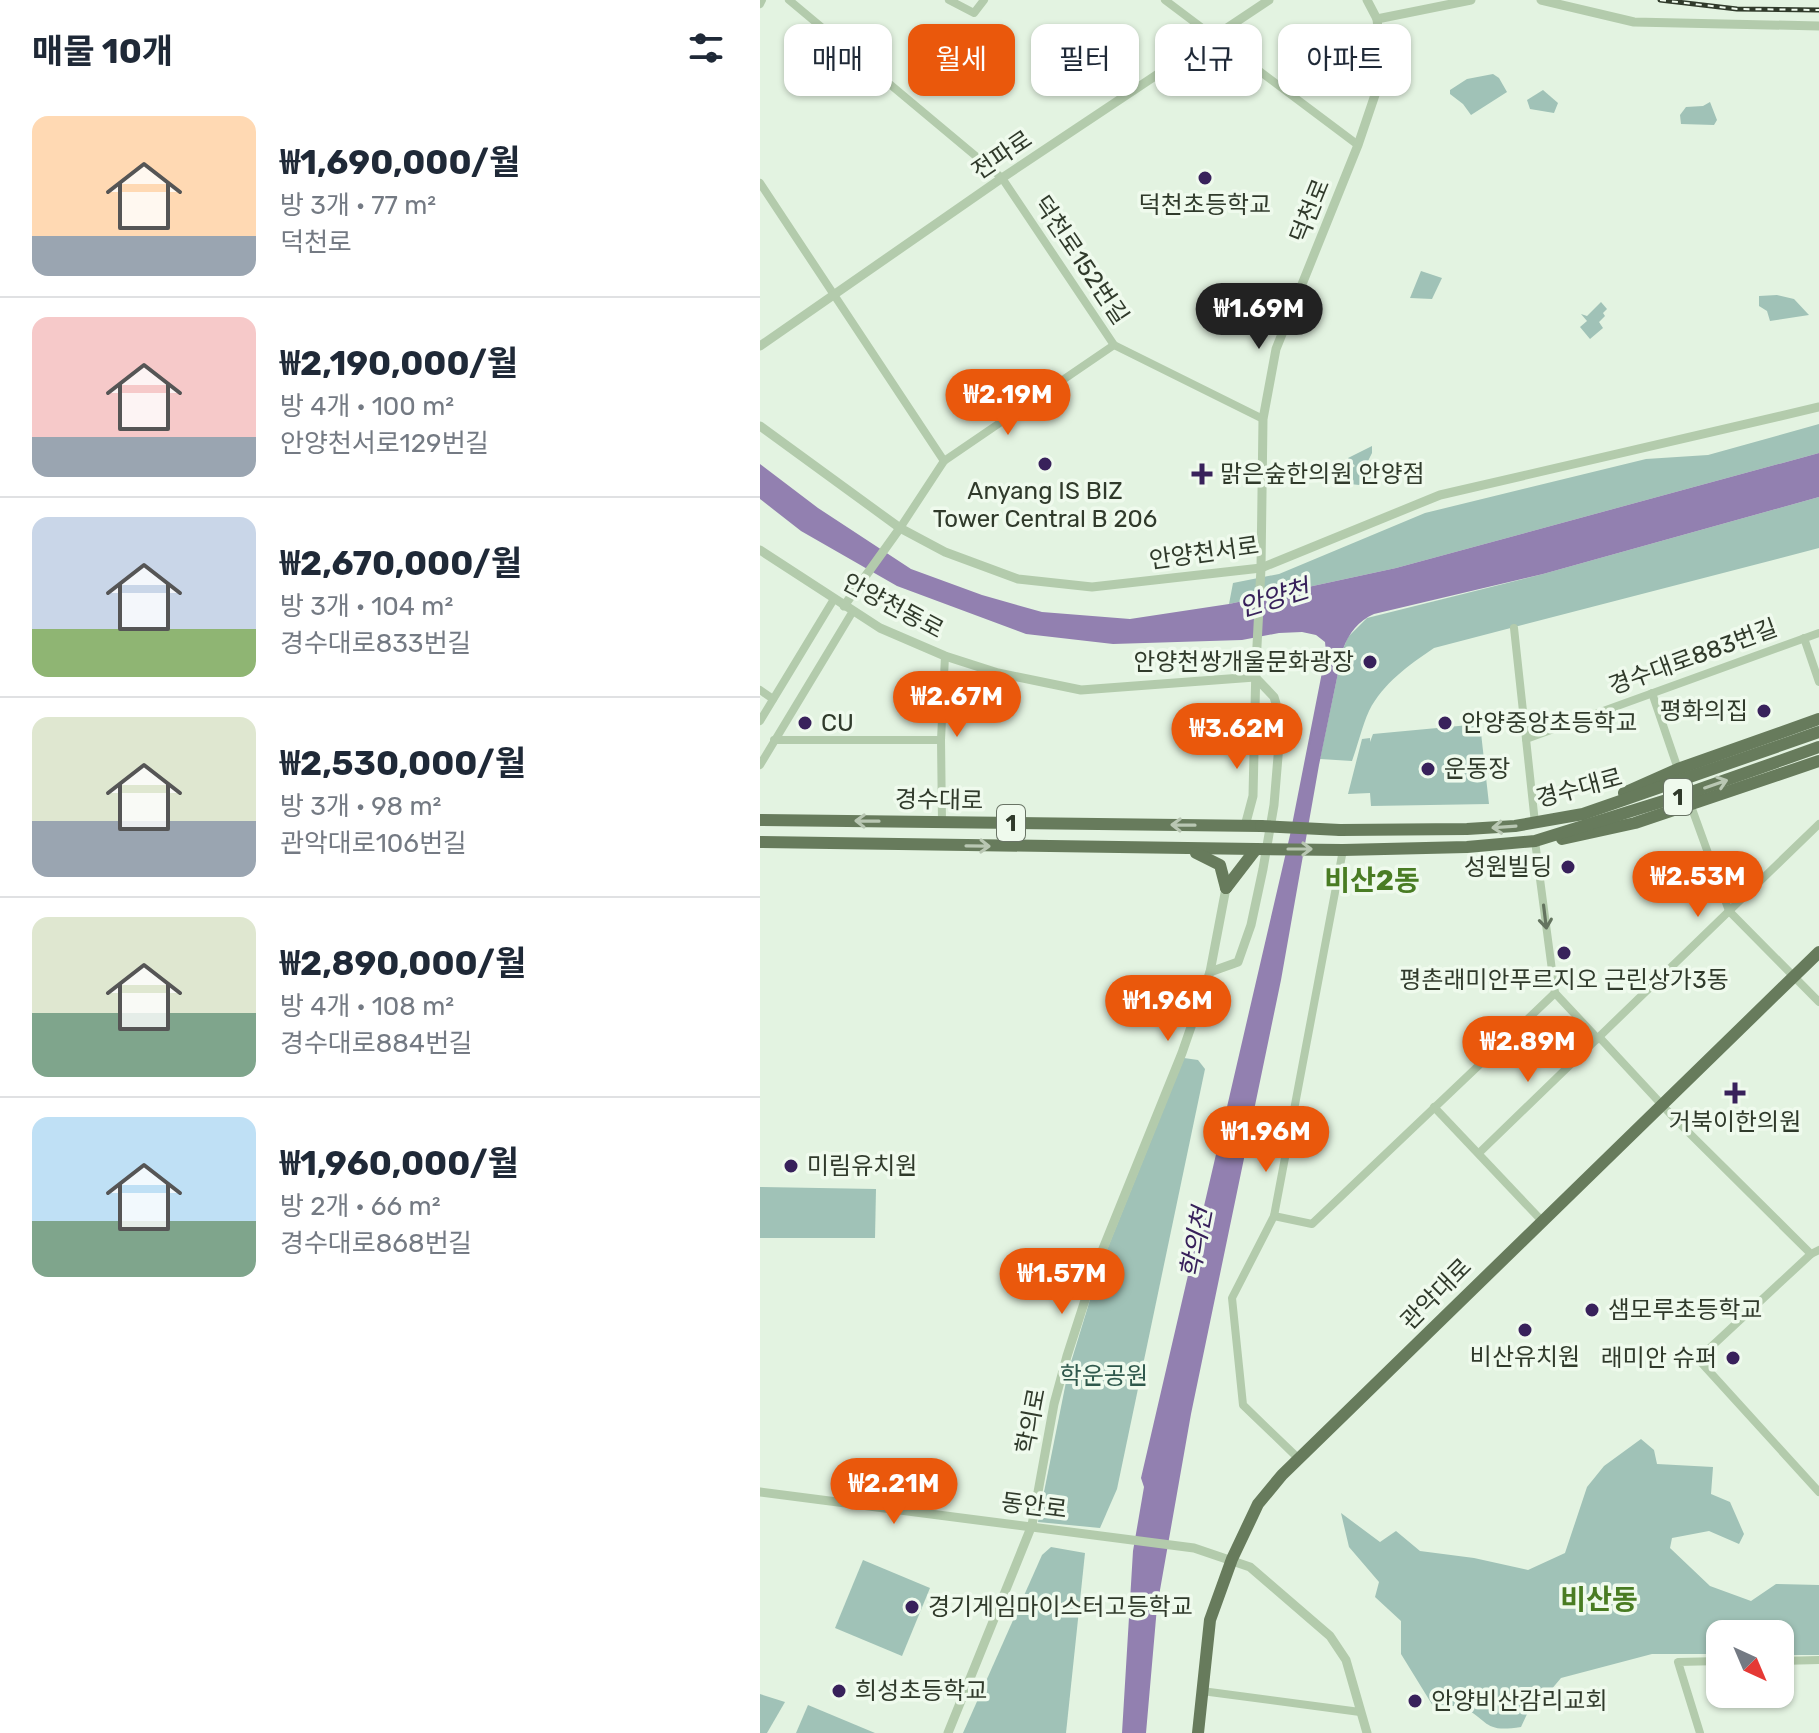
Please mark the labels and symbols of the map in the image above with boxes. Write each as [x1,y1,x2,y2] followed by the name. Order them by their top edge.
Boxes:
[967,125,1037,185] street label: 전파로
[1196,169,1214,187] marker: 덕천초등학교
[1285,175,1335,247] street label: 덕천로
[1028,190,1134,330] street label: 덕천로152번길
[1139,191,1271,219] place label: 덕천초등학교
[1194,283,1324,351] pin: ₩1.69M
[943,369,1073,437] pin: ₩2.19M
[1036,455,1054,473] marker: Anyang IS BIZ Tower Central B 206
[1220,460,1425,488] place label: 맑은숲한의원 안양점
[1191,463,1213,485] marker: 맑은숲한의원 안양점
[933,477,1157,533] place label: Anyang IS BIZ Tower Central B 206
[1147,531,1261,575] street label: 안양천서로
[838,568,948,644] street label: 안양천동로
[1235,572,1316,624] water label: 안양천
[1605,614,1781,700] street label: 경수대로883번길
[1133,648,1354,676] place label: 안양천쌍개울문화광장
[1361,653,1379,671] marker: 안양천쌍개울문화광장
[892,671,1022,739] pin: ₩2.67M
[1660,697,1748,725] place label: 평화의집
[1755,702,1773,720] marker: 평화의집
[1172,703,1302,771] pin: ₩3.62M
[821,709,854,737] place label: CU
[1461,709,1638,737] place label: 안양중앙초등학교
[796,714,814,732] marker: CU
[1436,714,1454,732] marker: 안양중앙초등학교
[1444,755,1510,783] place label: 운동장
[1419,760,1437,778] marker: 운동장
[1533,763,1625,813] street label: 경수대로
[1703,775,1728,790] one-way arrow
[1664,779,1692,815] road number: 1
[895,785,983,815] street label: 경수대로
[997,805,1025,841] road number: 1
[854,813,881,829] one-way arrow
[1170,818,1197,833] one-way arrow
[1491,819,1518,834] one-way arrow
[964,839,991,854] one-way arrow
[1286,842,1313,857] one-way arrow
[1633,851,1763,919] pin: ₩2.53M
[1464,853,1552,881] place label: 성원빌딩
[1559,858,1577,876] marker: 성원빌딩
[1324,864,1420,897] district label: 비산2동
[1538,904,1553,929] one-way arrow
[1555,944,1573,962] marker: 평촌래미안푸르지오 근린상가3동
[1399,966,1729,994] place label: 평촌래미안푸르지오 근린상가3동
[1103,975,1233,1043] pin: ₩1.96M
[1463,1016,1593,1084] pin: ₩2.89M
[1724,1082,1746,1104] marker: 거북이한의원
[1201,1106,1331,1174] pin: ₩1.96M
[1669,1108,1801,1136] place label: 거북이한의원
[807,1152,917,1180] place label: 미림유치원
[782,1157,800,1175] marker: 미림유치원
[1174,1202,1219,1281] water label: 학의천
[997,1248,1127,1316] pin: ₩1.57M
[1395,1253,1477,1335] street label: 관악대로
[1608,1296,1763,1324] place label: 샘모루초등학교
[1583,1301,1601,1319] marker: 샘모루초등학교
[1516,1321,1534,1339] marker: 비산유치원
[1470,1343,1580,1371] place label: 비산유치원
[1601,1344,1717,1372] place label: 래미안 슈퍼
[1724,1349,1742,1367] marker: 래미안 슈퍼
[1060,1362,1148,1390] park label: 학운공원
[1011,1386,1051,1456] street label: 학의로
[829,1458,959,1526] pin: ₩2.21M
[999,1488,1069,1524] street label: 동안로
[1560,1583,1638,1616] district label: 비산동
[928,1593,1193,1621] place label: 경기게임마이스터고등학교
[903,1598,921,1616] marker: 경기게임마이스터고등학교
[1706,1620,1794,1708] north arrow
[855,1677,987,1705] place label: 희성초등학교
[830,1682,848,1700] marker: 희성초등학교
[1431,1687,1608,1715] place label: 안양비산감리교회
[1406,1692,1424,1710] marker: 안양비산감리교회

